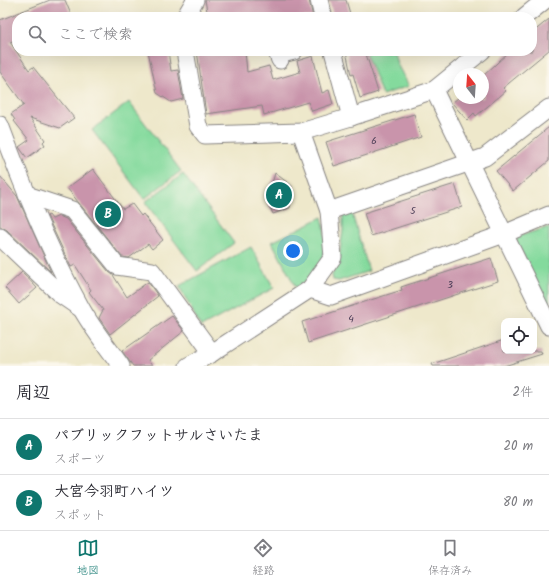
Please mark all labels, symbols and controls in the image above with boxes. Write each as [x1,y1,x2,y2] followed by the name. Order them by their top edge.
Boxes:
[12,12,537,56] search box
[26,23,48,45] icon: search
[58,23,133,47] text: ここで検索
[453,68,489,104] north arrow
[371,133,377,149] house number: 6
[266,180,292,210] pin: A
[95,199,121,229] pin: B
[410,203,416,219] house number: 5
[283,241,303,261] your location
[447,277,453,293] house number: 3
[348,311,354,327] house number: 4
[501,318,537,354] map controls
[501,318,537,354] button: locate
[16,380,50,407] text: 周辺
[512,382,533,403] text: 2件
[54,424,263,448] text: パブリックフットサルさいたま
[25,436,33,457] text: A
[503,436,533,457] text: 20 m
[54,449,106,470] text: スポーツ
[54,480,174,504] text: 大宮今羽町ハイツ
[25,492,33,513] text: B
[503,492,533,513] text: 80 m
[54,505,106,526] text: スポット
[77,537,99,580] tab: 地図
[252,537,274,580] tab: 経路
[428,537,472,580] tab: 保存済み

